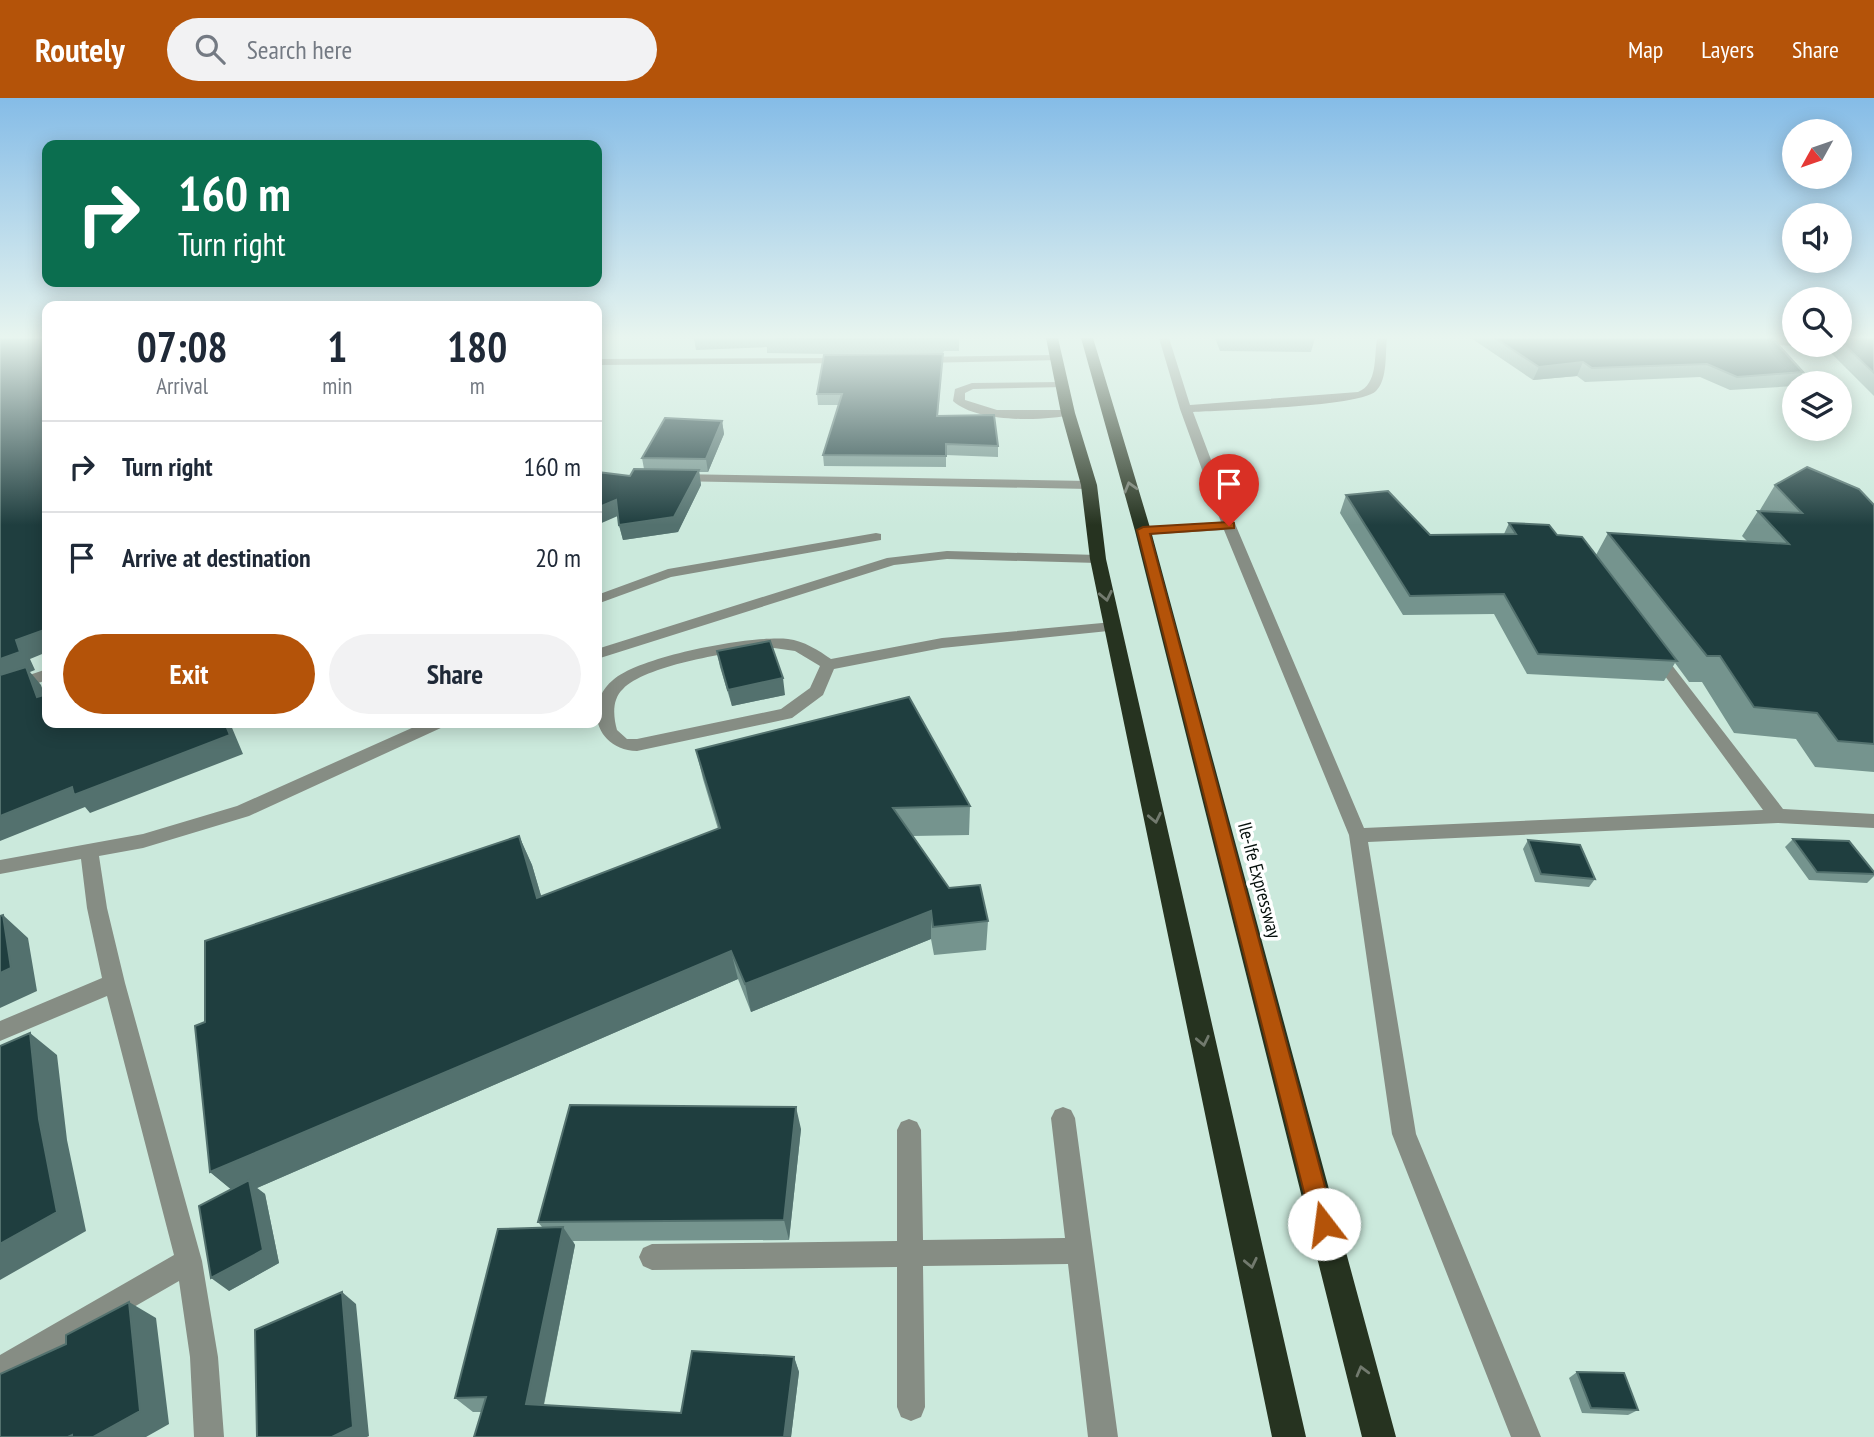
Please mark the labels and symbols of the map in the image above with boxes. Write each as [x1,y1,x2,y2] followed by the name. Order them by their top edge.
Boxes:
[1782,119,1852,189] north arrow
[1199,454,1259,526] pin
[1124,482,1139,494] one-way arrow
[1098,590,1113,602] one-way arrow
[1146,812,1161,824] one-way arrow
[1233,819,1287,942] street label: Ile-Ife Expressway
[1195,1034,1209,1046] one-way arrow
[1287,1187,1361,1261] position arrow
[1243,1257,1258,1269] one-way arrow
[1356,1365,1370,1377] one-way arrow

